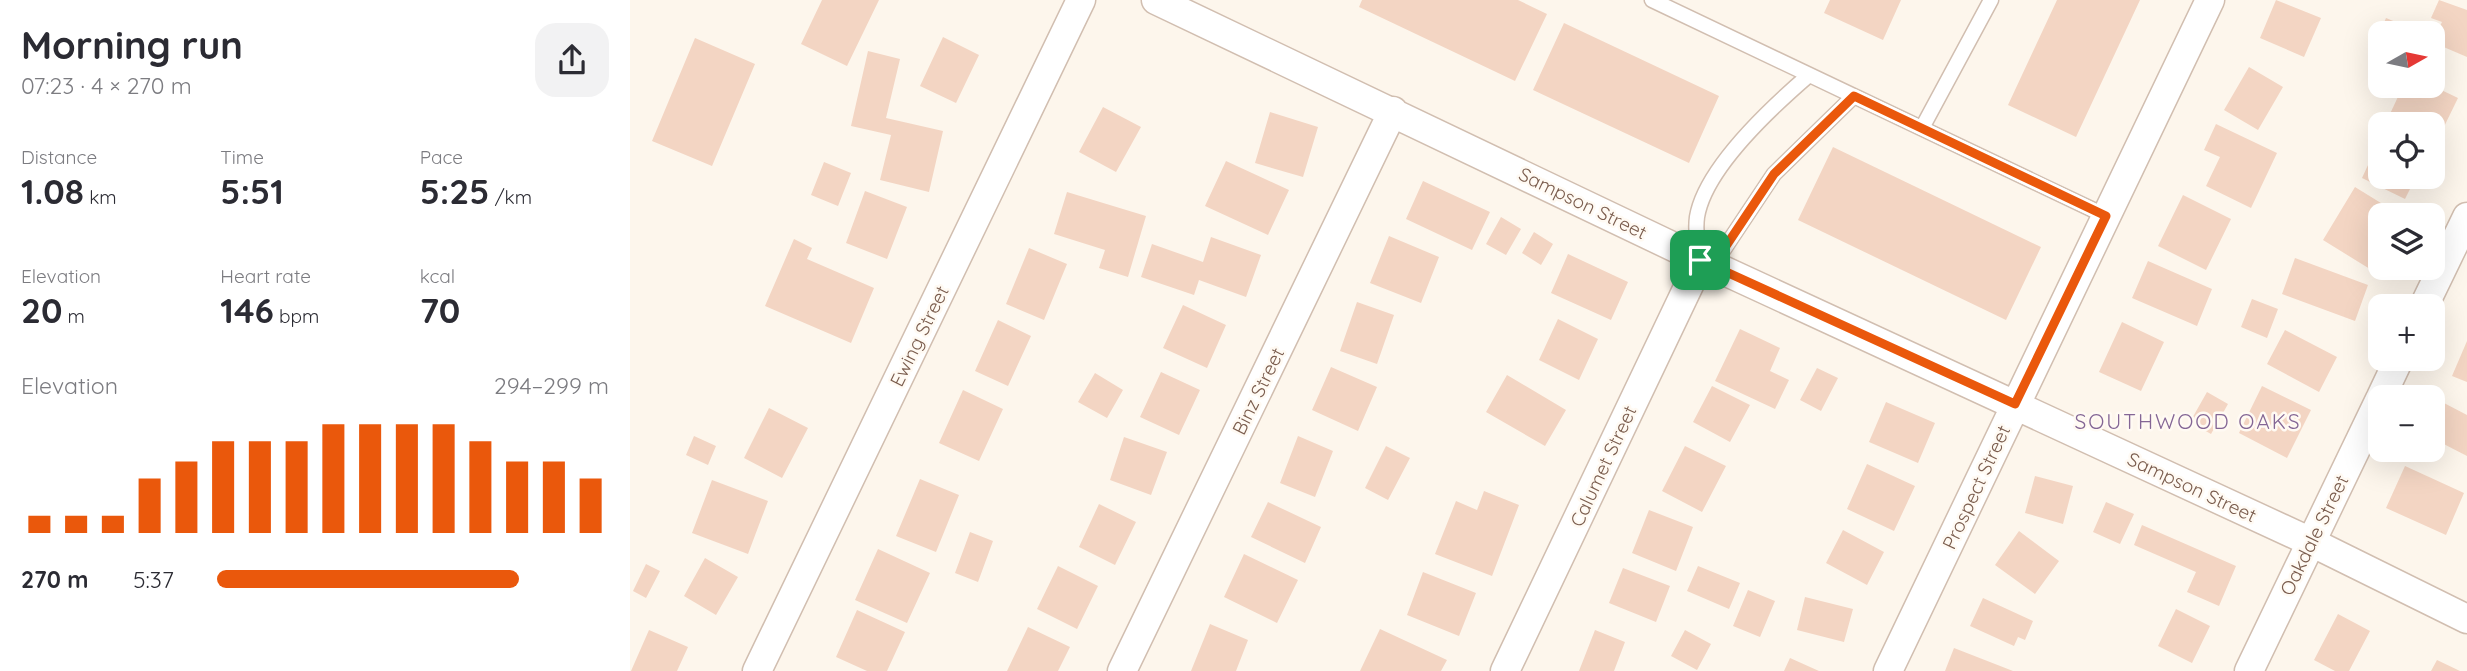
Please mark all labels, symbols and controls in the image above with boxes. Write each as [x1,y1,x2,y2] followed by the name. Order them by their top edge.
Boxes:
[21,21,243,69] text: Morning run
[2368,21,2445,98] north arrow
[2368,21,2445,462] map controls
[535,23,609,97] button: share
[21,71,192,100] text: 07:23 · 4 × 270 m
[2368,112,2445,189] button: locate
[21,145,97,169] text: Distance
[220,145,264,169] text: Time
[420,145,463,169] text: Pace
[1515,162,1651,244] street label: Sampson Street
[21,169,84,213] text: 1.08
[220,169,284,213] text: 5:51
[420,169,489,213] text: 5:25
[84,185,117,209] text: km
[489,185,532,209] text: /km
[2368,203,2445,280] button: layers
[1670,230,1730,290] pin
[1681,241,1719,279] icon: arrive
[21,264,101,288] text: Elevation
[220,264,311,288] text: Heart rate
[420,264,455,288] text: kcal
[884,282,954,390] street label: Ewing Street
[21,288,62,332] text: 20
[220,288,274,332] text: 146
[420,288,460,332] text: 70
[2368,294,2445,371] button: +
[62,304,85,328] text: m
[274,304,319,328] text: bpm
[1227,344,1289,438] street label: Binz Street
[21,371,118,400] text: Elevation
[494,371,609,400] text: 294–299 m
[2368,385,2445,462] button: −
[1565,402,1641,530] street label: Calumet Street
[2074,408,2302,434] district label: SOUTHWOOD OAKS
[1937,421,2015,553] street label: Prospect Street
[2124,447,2260,527] street label: Sampson Street
[2275,471,2353,599] street label: Oakdale Street
[21,565,88,594] text: 270 m
[133,565,174,594] text: 5:37

